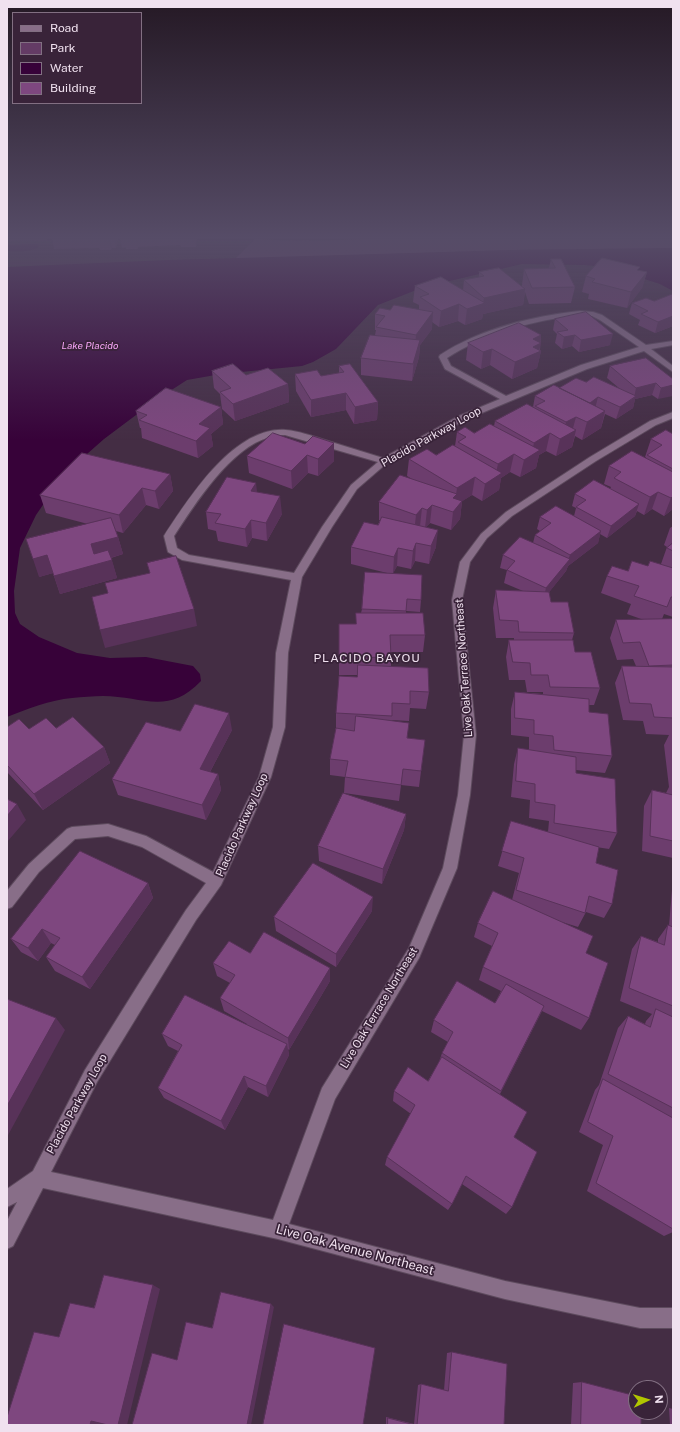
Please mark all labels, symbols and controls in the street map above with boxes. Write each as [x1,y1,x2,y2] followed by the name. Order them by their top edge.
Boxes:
[12,12,142,104] legend
[50,21,78,35] text: Road
[50,41,76,55] text: Park
[50,61,83,75] text: Water
[50,81,96,95] text: Building
[62,340,118,352] water label: Lake Placido
[379,404,483,470] street label: Placido Parkway Loop
[453,598,475,738] street label: Live Oak Terrace Northeast
[313,651,421,665] district label: PLACIDO BAYOU
[213,771,271,879] street label: Placido Parkway Loop
[338,945,420,1071] street label: Live Oak Terrace Northeast
[44,1052,110,1156] street label: Placido Parkway Loop
[274,1221,436,1279] street label: Live Oak Avenue Northeast
[628,1380,668,1420] north arrow
[653,1395,665,1404] text: N

